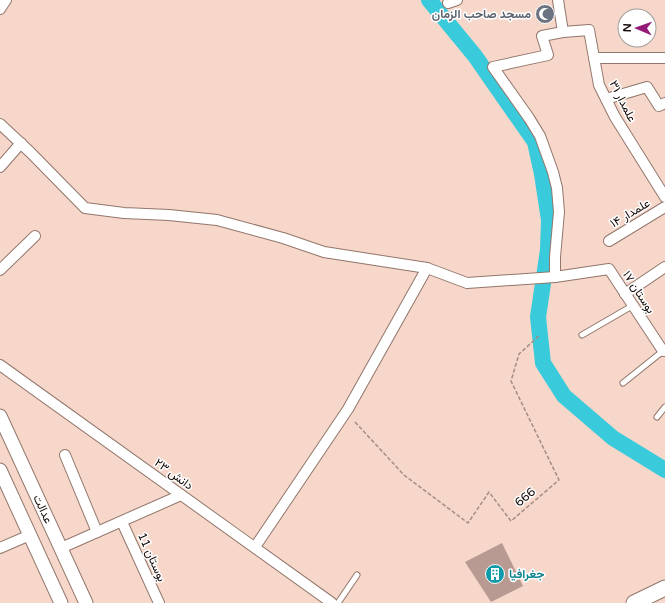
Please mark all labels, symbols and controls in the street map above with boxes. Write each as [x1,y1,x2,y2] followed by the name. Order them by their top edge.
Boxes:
[534,3,556,25] mosque icon: مسجد صاحب الزمان
[432,7,531,22] place label: مسجد صاحب الزمان
[617,8,657,48] north arrow
[621,23,634,32] text: N
[606,78,639,125] street label: علمدار ۳۱
[608,196,653,231] street label: علمدار ۱۴
[619,268,658,316] street label: بوستان ۱۷
[151,455,196,494] street label: دانش ۲۳
[512,484,538,510] street label: 666
[30,492,56,526] street label: عدالت
[134,530,169,584] street label: بوستان 11
[484,563,506,585] building icon: جغرافیا
[509,567,544,582] place label: جغرافیا

